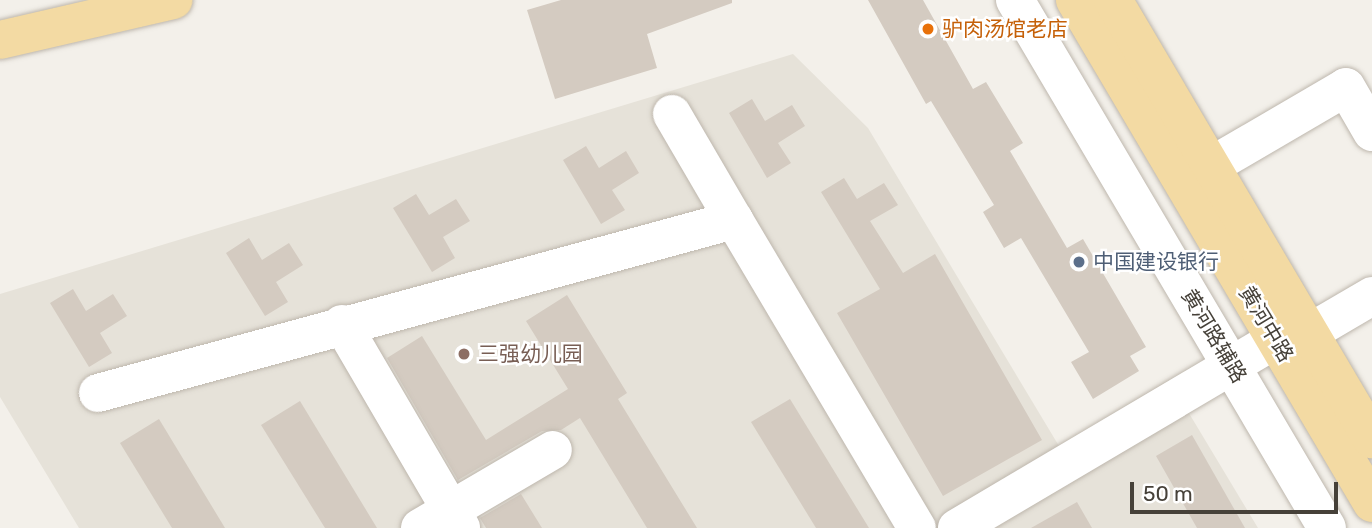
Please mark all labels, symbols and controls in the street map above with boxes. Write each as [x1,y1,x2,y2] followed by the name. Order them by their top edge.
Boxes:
[942,16,1068,42] place label: 驴肉汤馆老店
[920,21,936,37] marker: 驴肉汤馆老店
[1093,249,1219,275] place label: 中国建设银行
[1071,254,1087,270] marker: 中国建设银行
[1234,282,1298,366] street label: 黄河中路
[1176,285,1252,387] street label: 黄河路辅路
[478,341,583,367] place label: 三强幼儿园
[456,346,472,362] marker: 三强幼儿园
[1134,468,1342,512] scale bar
[1143,481,1193,506] text: 50 m

